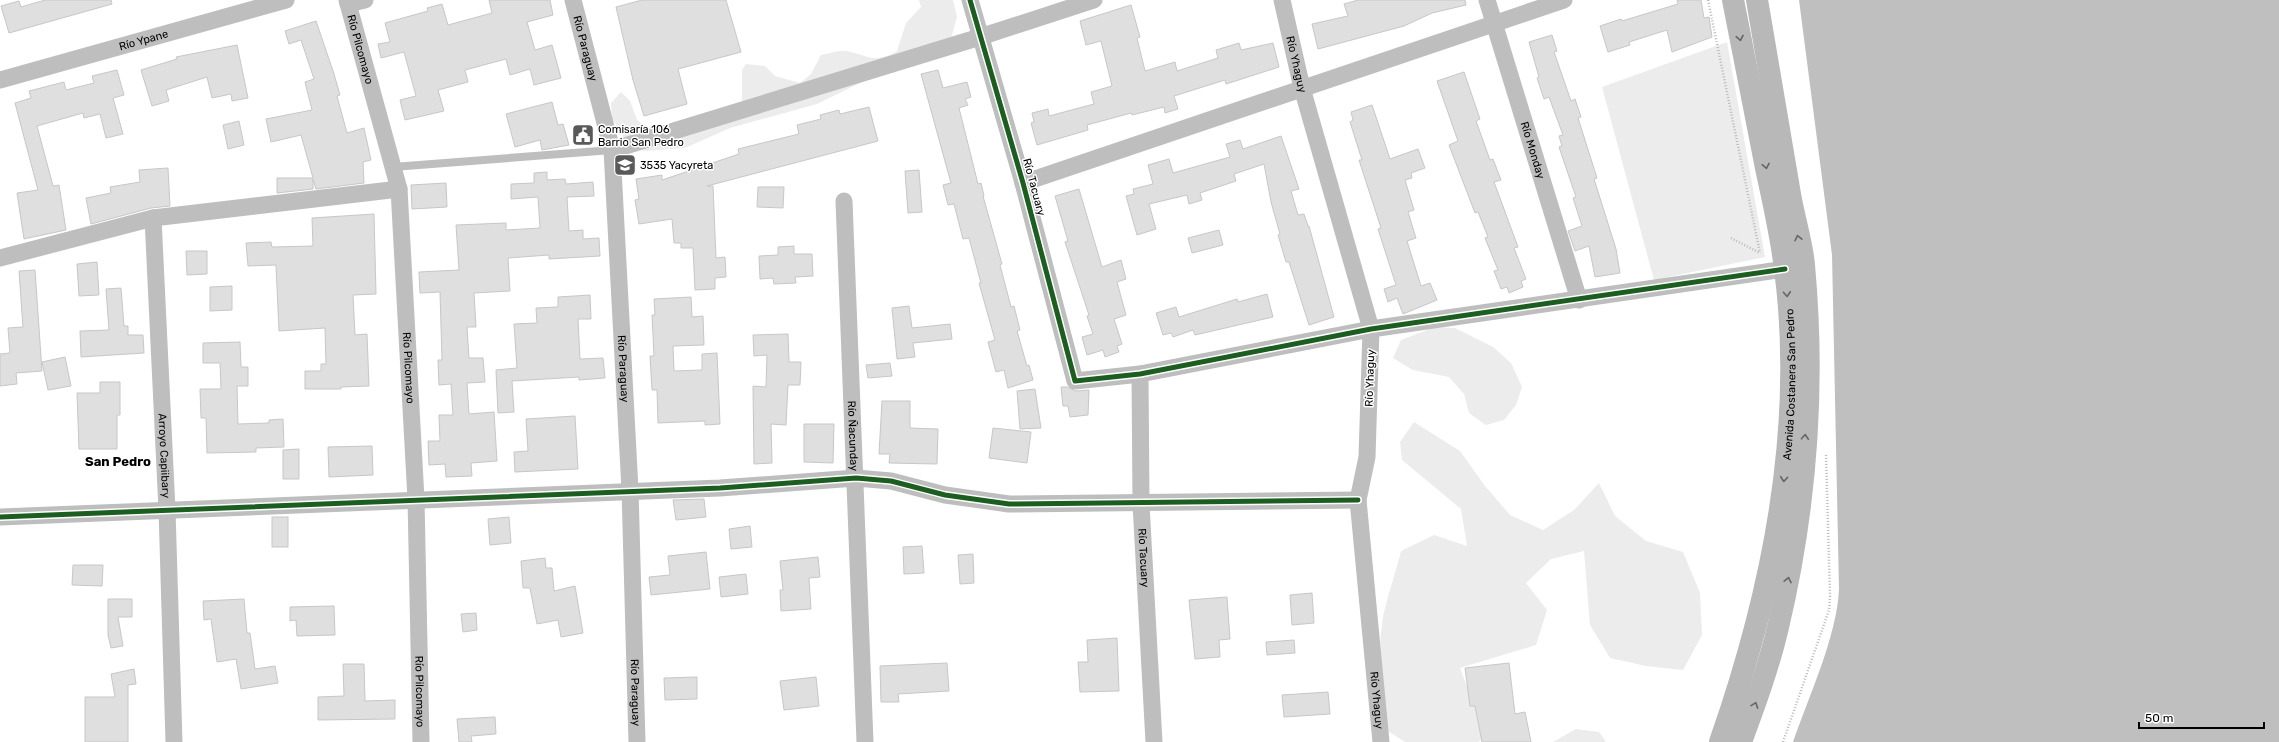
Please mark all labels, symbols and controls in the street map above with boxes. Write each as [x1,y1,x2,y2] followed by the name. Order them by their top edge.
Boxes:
[345,13,376,85] street label: Río Pilcomayo
[571,14,600,83] street label: Río Paraguay
[117,27,170,53] street label: Río Ypane
[1284,35,1310,94] street label: Río Yhaguy
[1736,35,1744,41] one-way arrow
[1518,120,1548,180] street label: Río Monday
[570,122,596,148] public building icon: Comisaría 106 Barrio San Pedro
[598,123,684,149] place label: Comisaría 106 Barrio San Pedro
[612,152,638,178] school or university icon: 3535 Yacyreta
[1020,157,1048,217] street label: Río Tacuary
[640,159,713,172] place label: 3535 Yacyreta
[1761,163,1769,169] one-way arrow
[1794,235,1803,242] one-way arrow
[1783,291,1792,297] one-way arrow
[1780,308,1798,461] street label: Avenida Costanera San Pedro
[400,332,417,404] street label: Río Pilcomayo
[615,335,632,403] street label: Río Paraguay
[1362,349,1378,407] street label: Río Yhaguy
[845,400,861,471] street label: Río Ñacunday
[156,413,173,498] street label: Arroyo Capiibary
[1801,434,1810,440] one-way arrow
[85,454,151,469] district label: San Pedro
[1779,476,1788,482] one-way arrow
[1136,528,1152,588] street label: Río Tacuary
[1784,577,1792,583] one-way arrow
[413,656,427,727] street label: Río Pilcomayo
[628,659,643,726] street label: Río Paraguay
[1368,671,1386,730] street label: Río Yhaguy
[1750,702,1758,709] one-way arrow
[2139,704,2264,730] scale bar
[2145,711,2173,725] text: 50 m

